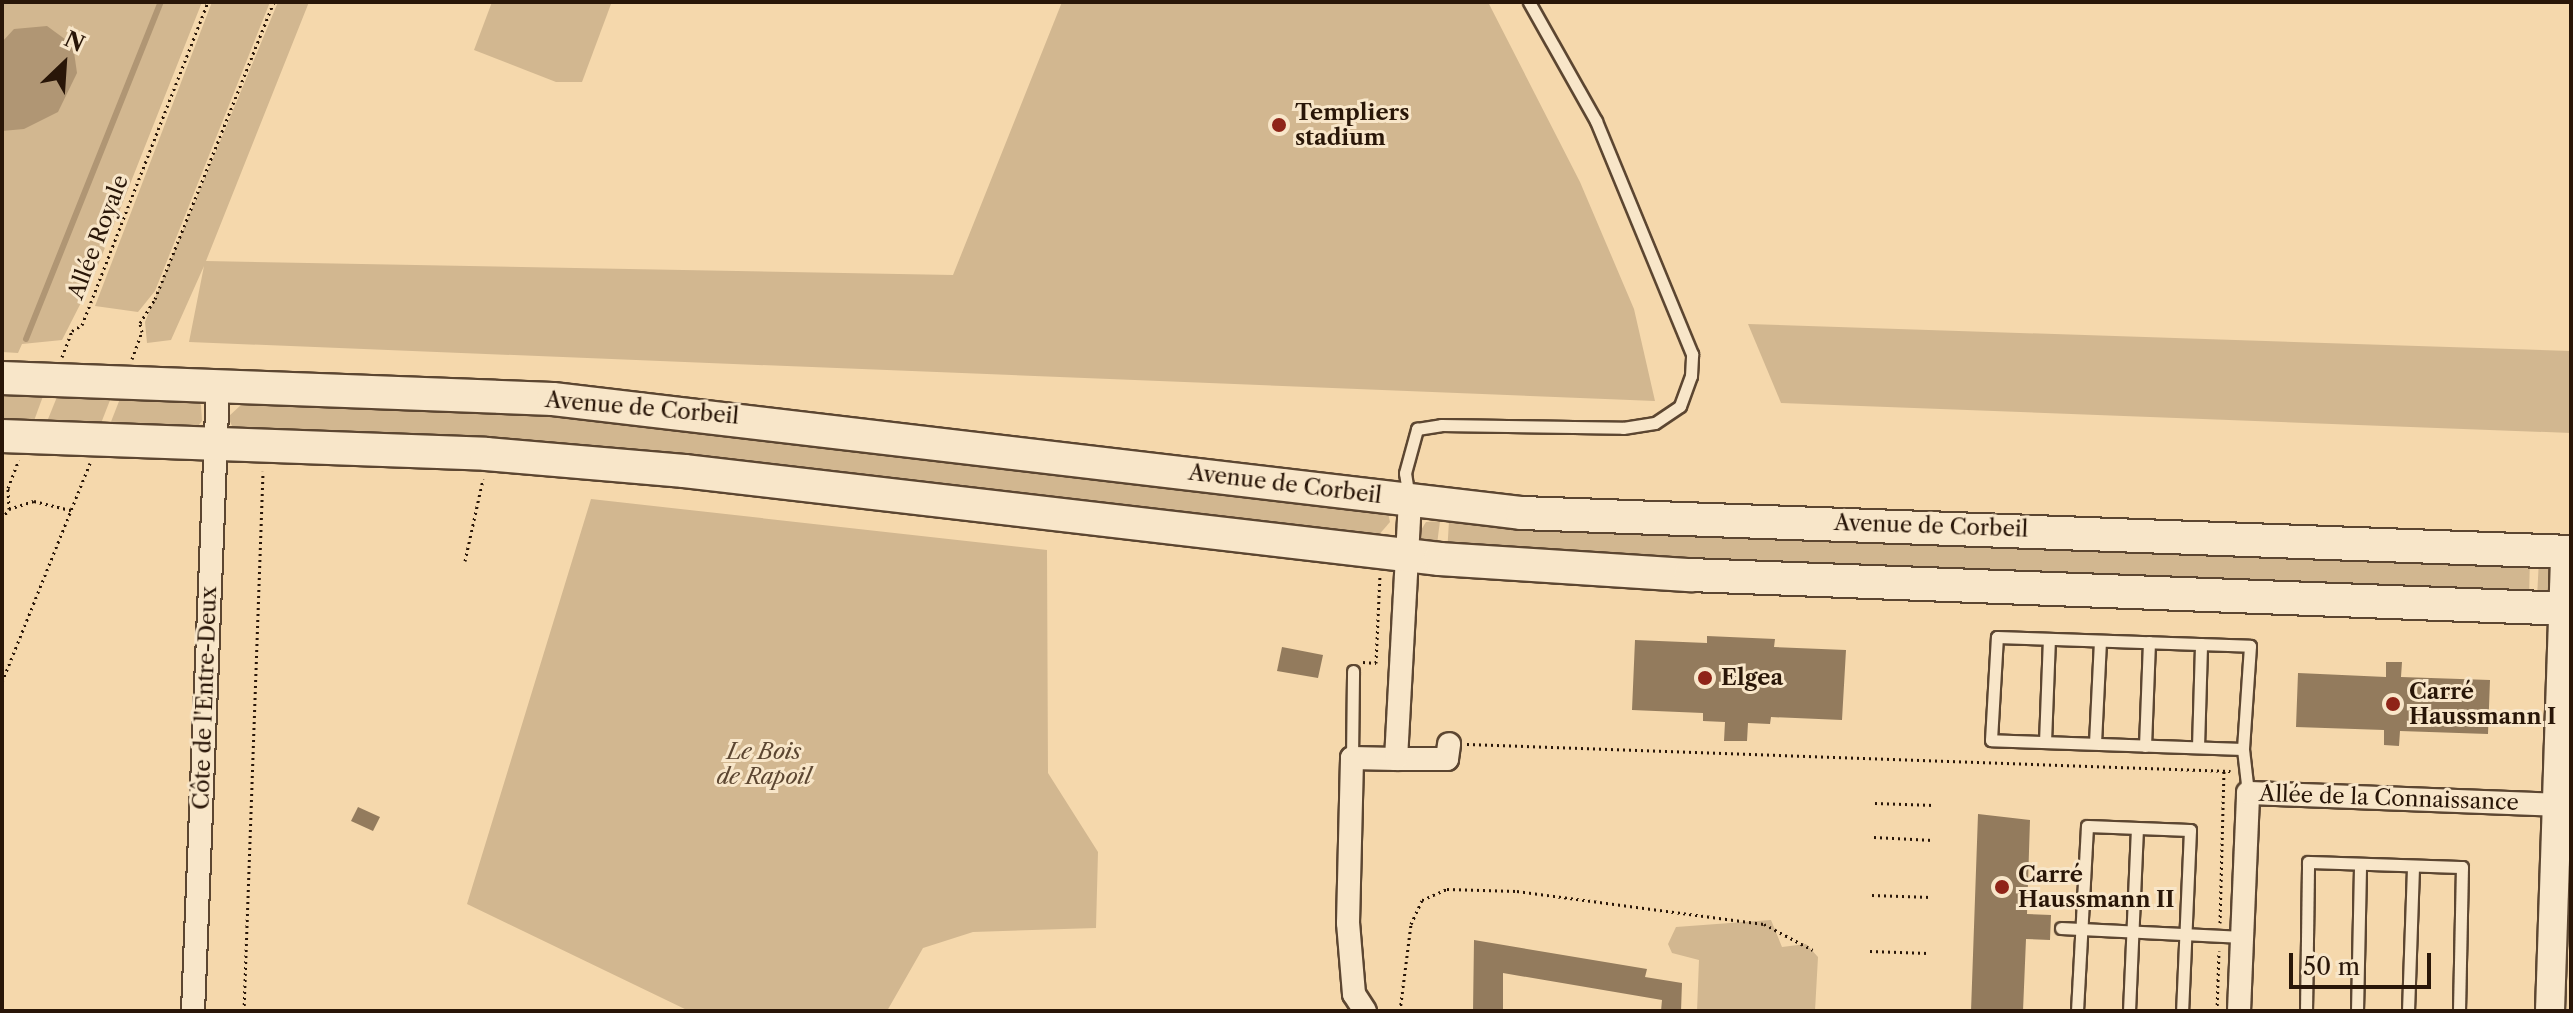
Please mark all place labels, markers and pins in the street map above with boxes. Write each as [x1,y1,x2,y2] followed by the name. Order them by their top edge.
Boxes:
[1295,99,1410,150] place label: Templiers stadium
[1270,116,1288,134] marker: Templiers stadium
[1721,665,1783,691] place label: Elgea
[1696,669,1714,687] marker: Elgea
[2409,678,2556,730] place label: Carré Haussmann I
[2384,695,2402,713] marker: Carré Haussmann I
[2018,861,2174,912] place label: Carré Haussmann II
[1993,878,2011,896] marker: Carré Haussmann II

